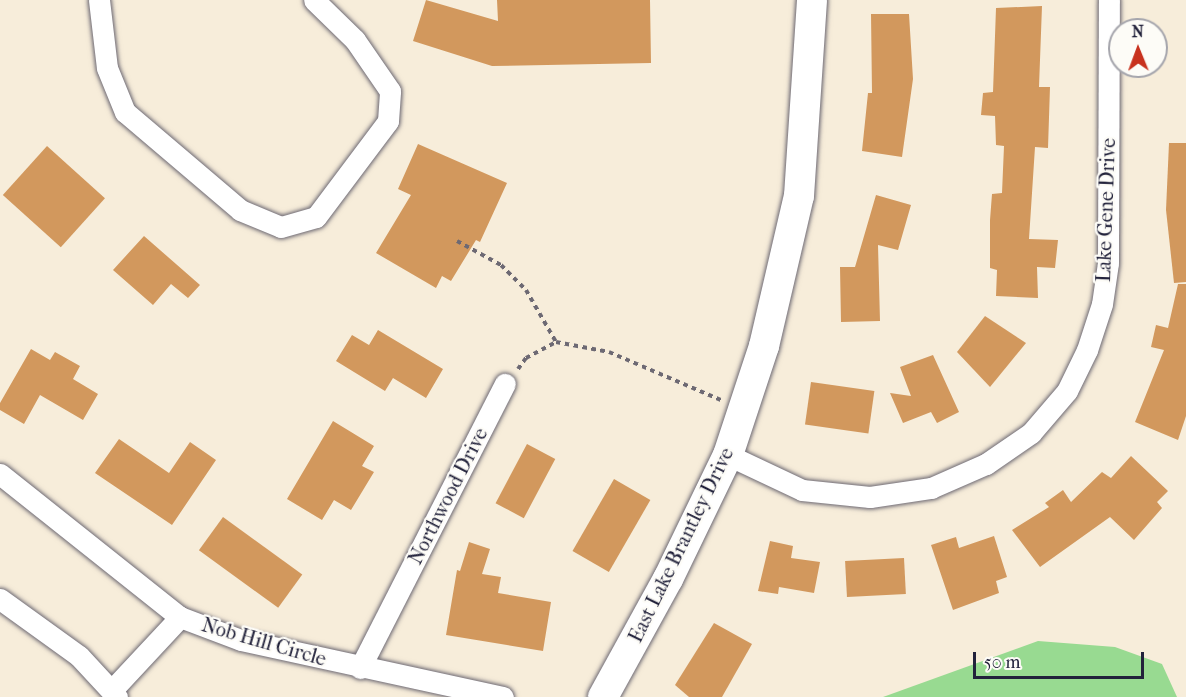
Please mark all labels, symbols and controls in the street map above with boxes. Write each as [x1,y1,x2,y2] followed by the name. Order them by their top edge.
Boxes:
[1108,18,1168,78] north arrow
[1131,22,1144,41] text: N
[1091,138,1121,282] street label: Lake Gene Drive
[403,424,493,568] street label: Northwood Drive
[623,444,739,646] street label: East Lake Brantley Drive
[199,613,329,671] street label: Nob Hill Circle
[976,640,1147,678] scale bar
[984,652,1020,673] text: 50 m

